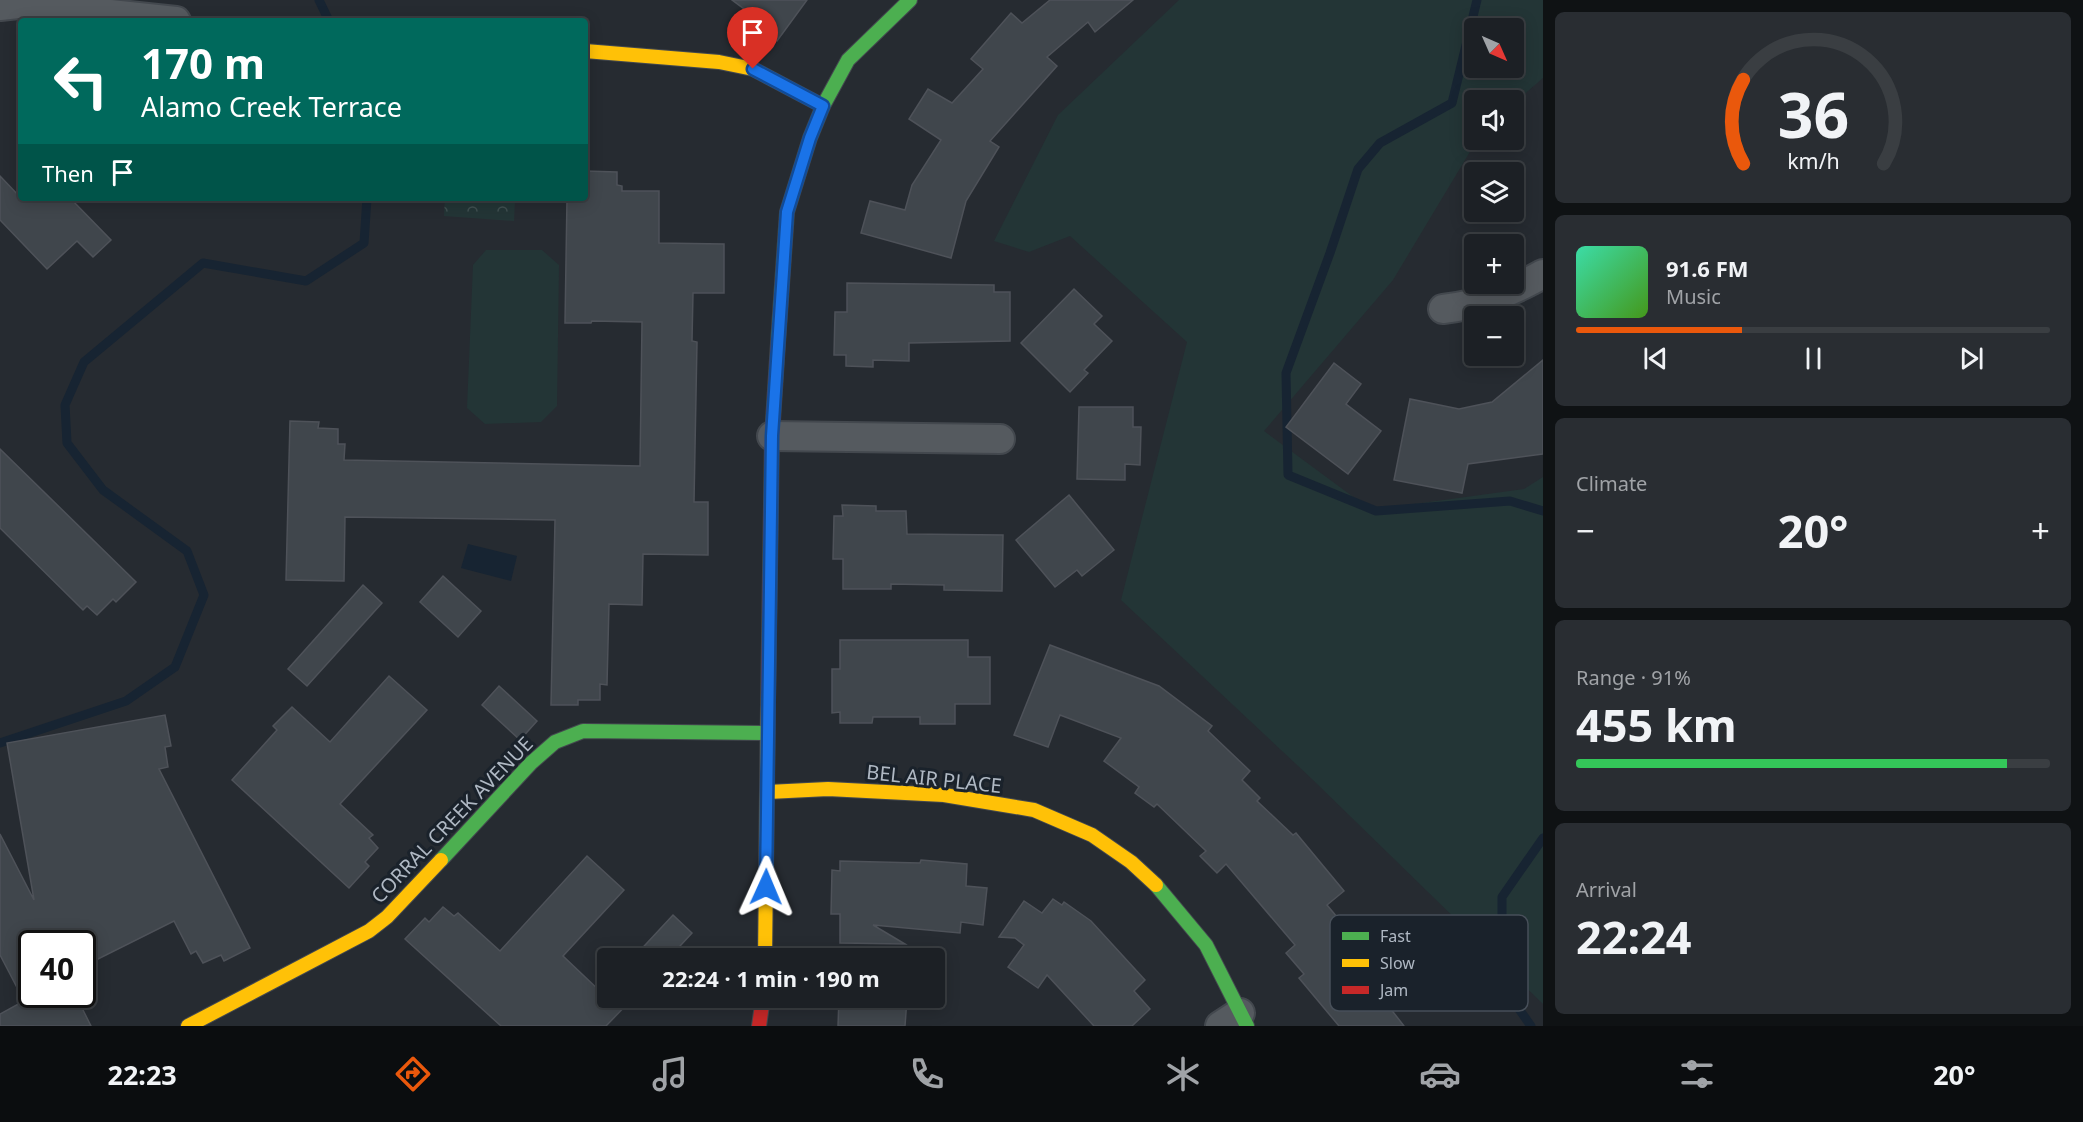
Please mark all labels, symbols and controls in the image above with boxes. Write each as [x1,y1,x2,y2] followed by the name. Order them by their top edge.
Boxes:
[727,7,778,69] pin
[736,16,769,49] icon: arrive
[1464,18,1524,78] north arrow
[1464,18,1524,366] map controls
[141,34,265,91] text: 170 m
[42,42,120,120] icon: left
[1777,72,1849,157] text: 36
[141,88,402,125] text: Alamo Creek Terrace
[1464,90,1524,150] button: sound
[1787,147,1839,176] text: km/h
[106,156,139,189] icon: arrive
[42,158,94,188] text: Then
[1464,162,1524,222] button: layers
[1464,234,1524,294] button: +
[1666,253,1748,283] text: 91.6 FM
[1666,283,1721,310] text: Music
[1464,306,1524,366] button: −
[1639,342,1672,375] icon: previous
[1797,342,1830,375] icon: pause
[1955,342,1988,375] icon: next
[1576,470,1647,497] text: Climate
[1778,500,1848,561] text: 20°
[1576,508,1595,553] text: −
[2031,508,2050,553] text: +
[1576,664,1691,691] text: Range · 91%
[1576,694,1737,755] text: 455 km
[365,730,539,909] street label: CORRAL CREEK AVENUE
[865,758,1003,799] street label: BEL AIR PLACE
[734,855,798,919] position arrow
[1576,876,1637,903] text: Arrival
[1576,906,1692,967] text: 22:24
[1330,915,1528,1011] legend
[1380,925,1411,947] text: Fast
[18,930,96,1008] speed limit sign: 40
[1380,952,1415,974] text: Slow
[662,963,880,993] text: 22:24 · 1 min · 190 m
[1378,979,1408,1001] text: Jam
[392,1053,434,1095] icon: directions
[649,1053,691,1095] icon: music
[906,1053,948,1095] icon: phone
[1162,1053,1204,1095] icon: climate
[1419,1053,1461,1095] icon: car
[1676,1053,1718,1095] icon: filters
[107,1056,177,1093] text: 22:23
[1933,1056,1976,1093] text: 20°

